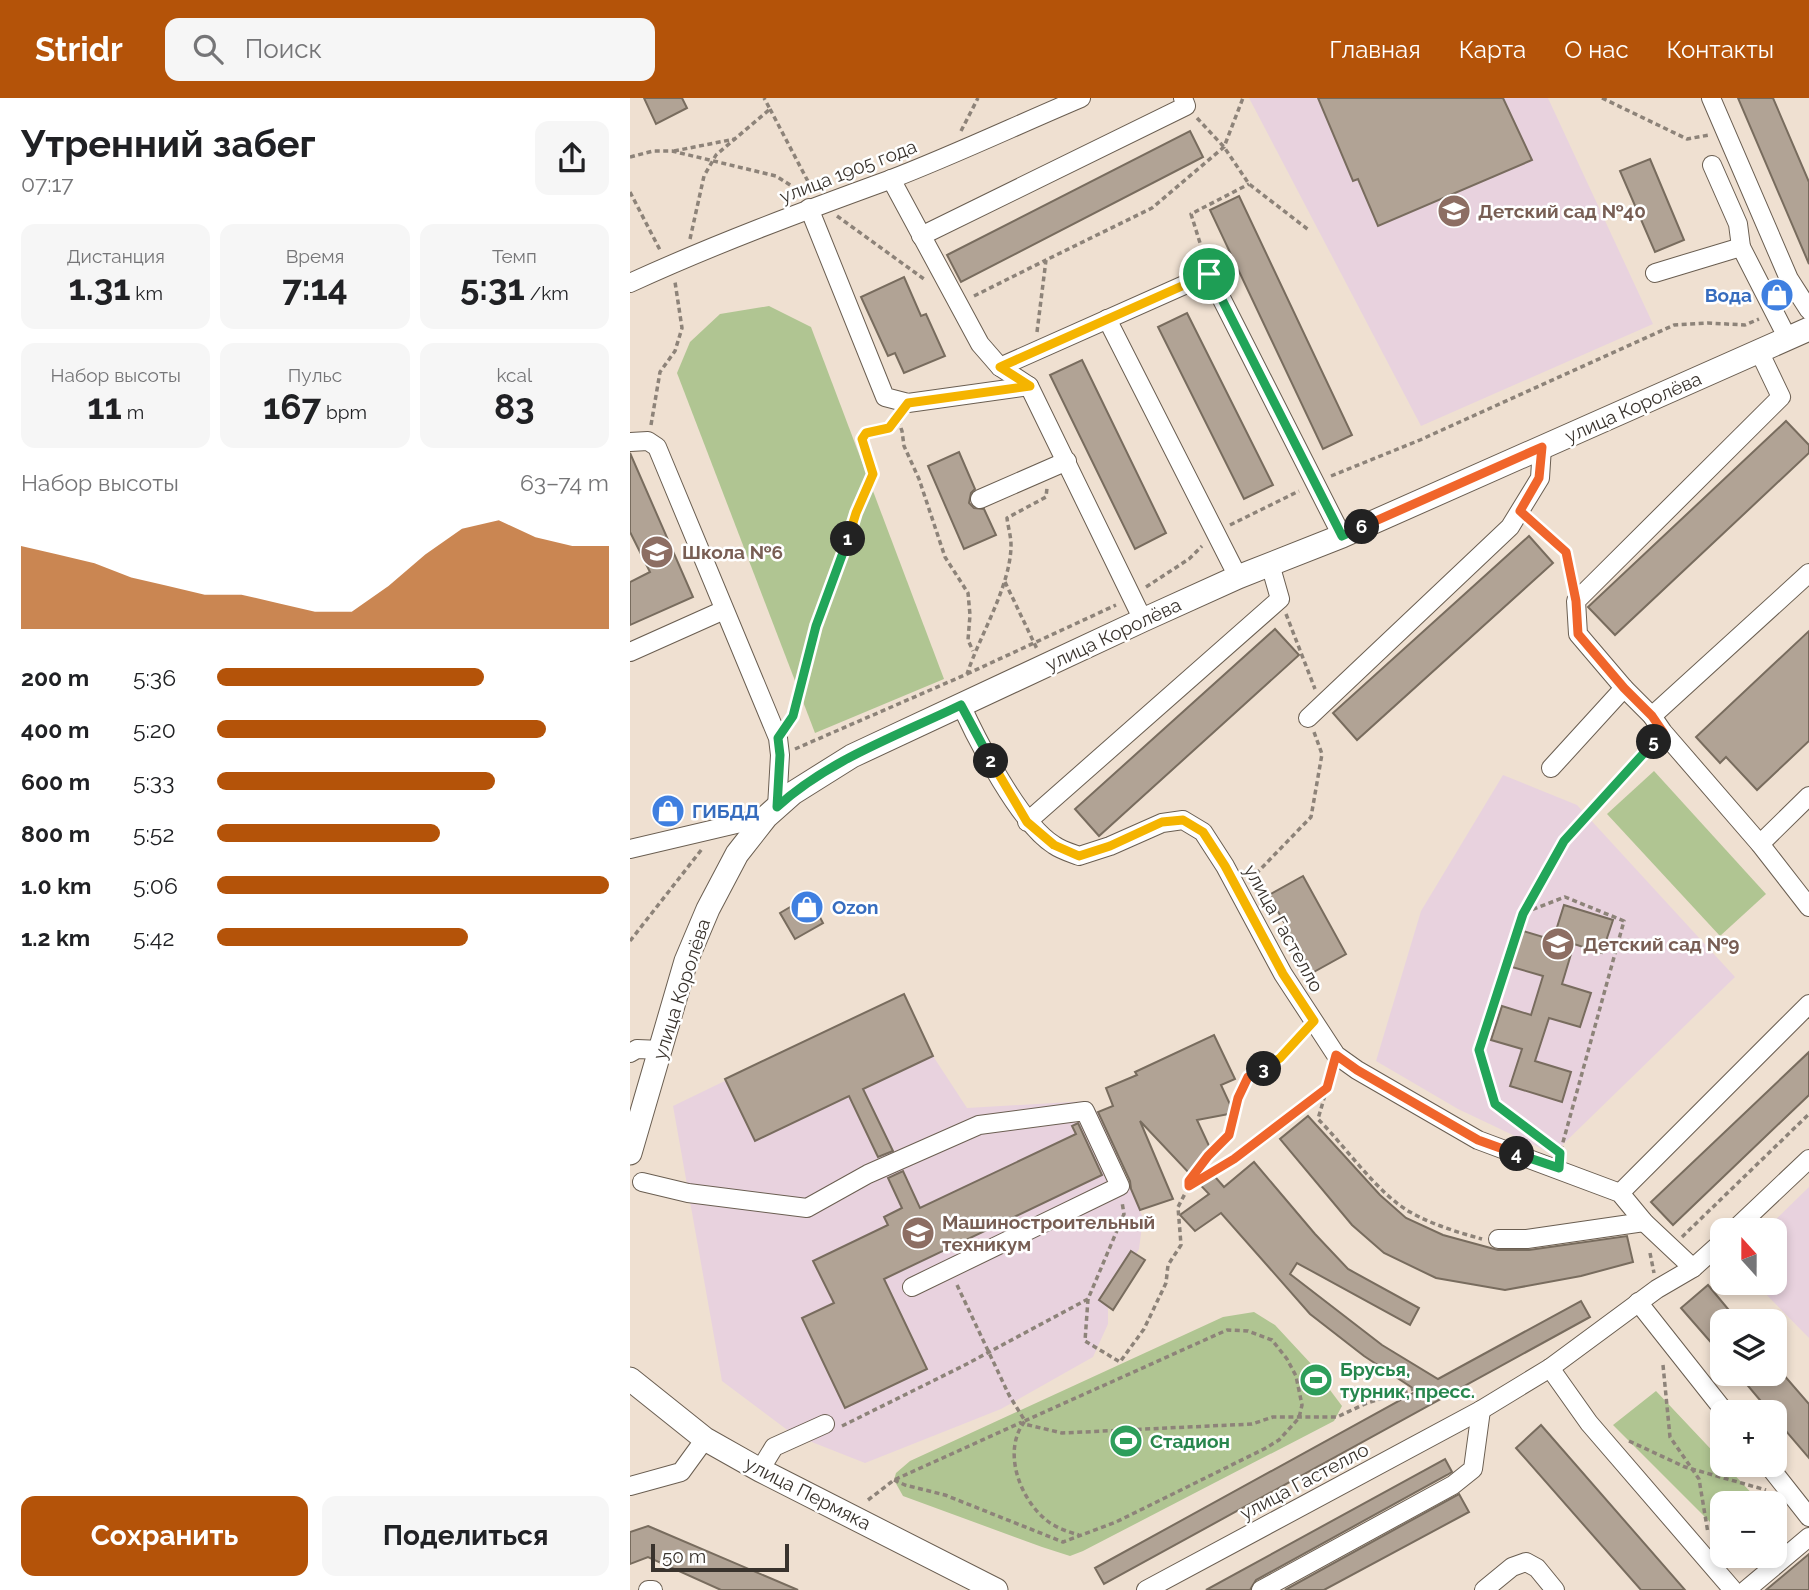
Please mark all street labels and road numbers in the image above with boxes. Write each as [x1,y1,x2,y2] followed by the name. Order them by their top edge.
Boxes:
[776,135,920,207] street label: улица 1905 года
[1561,367,1705,447] street label: улица Королёва
[1042,593,1184,675] street label: улица Королёва
[1240,860,1328,996] street label: улица Гастелло
[648,916,714,1062] street label: улица Королёва
[1236,1438,1372,1524] street label: улица Гастелло
[741,1452,875,1534] street label: улица Пермяка

